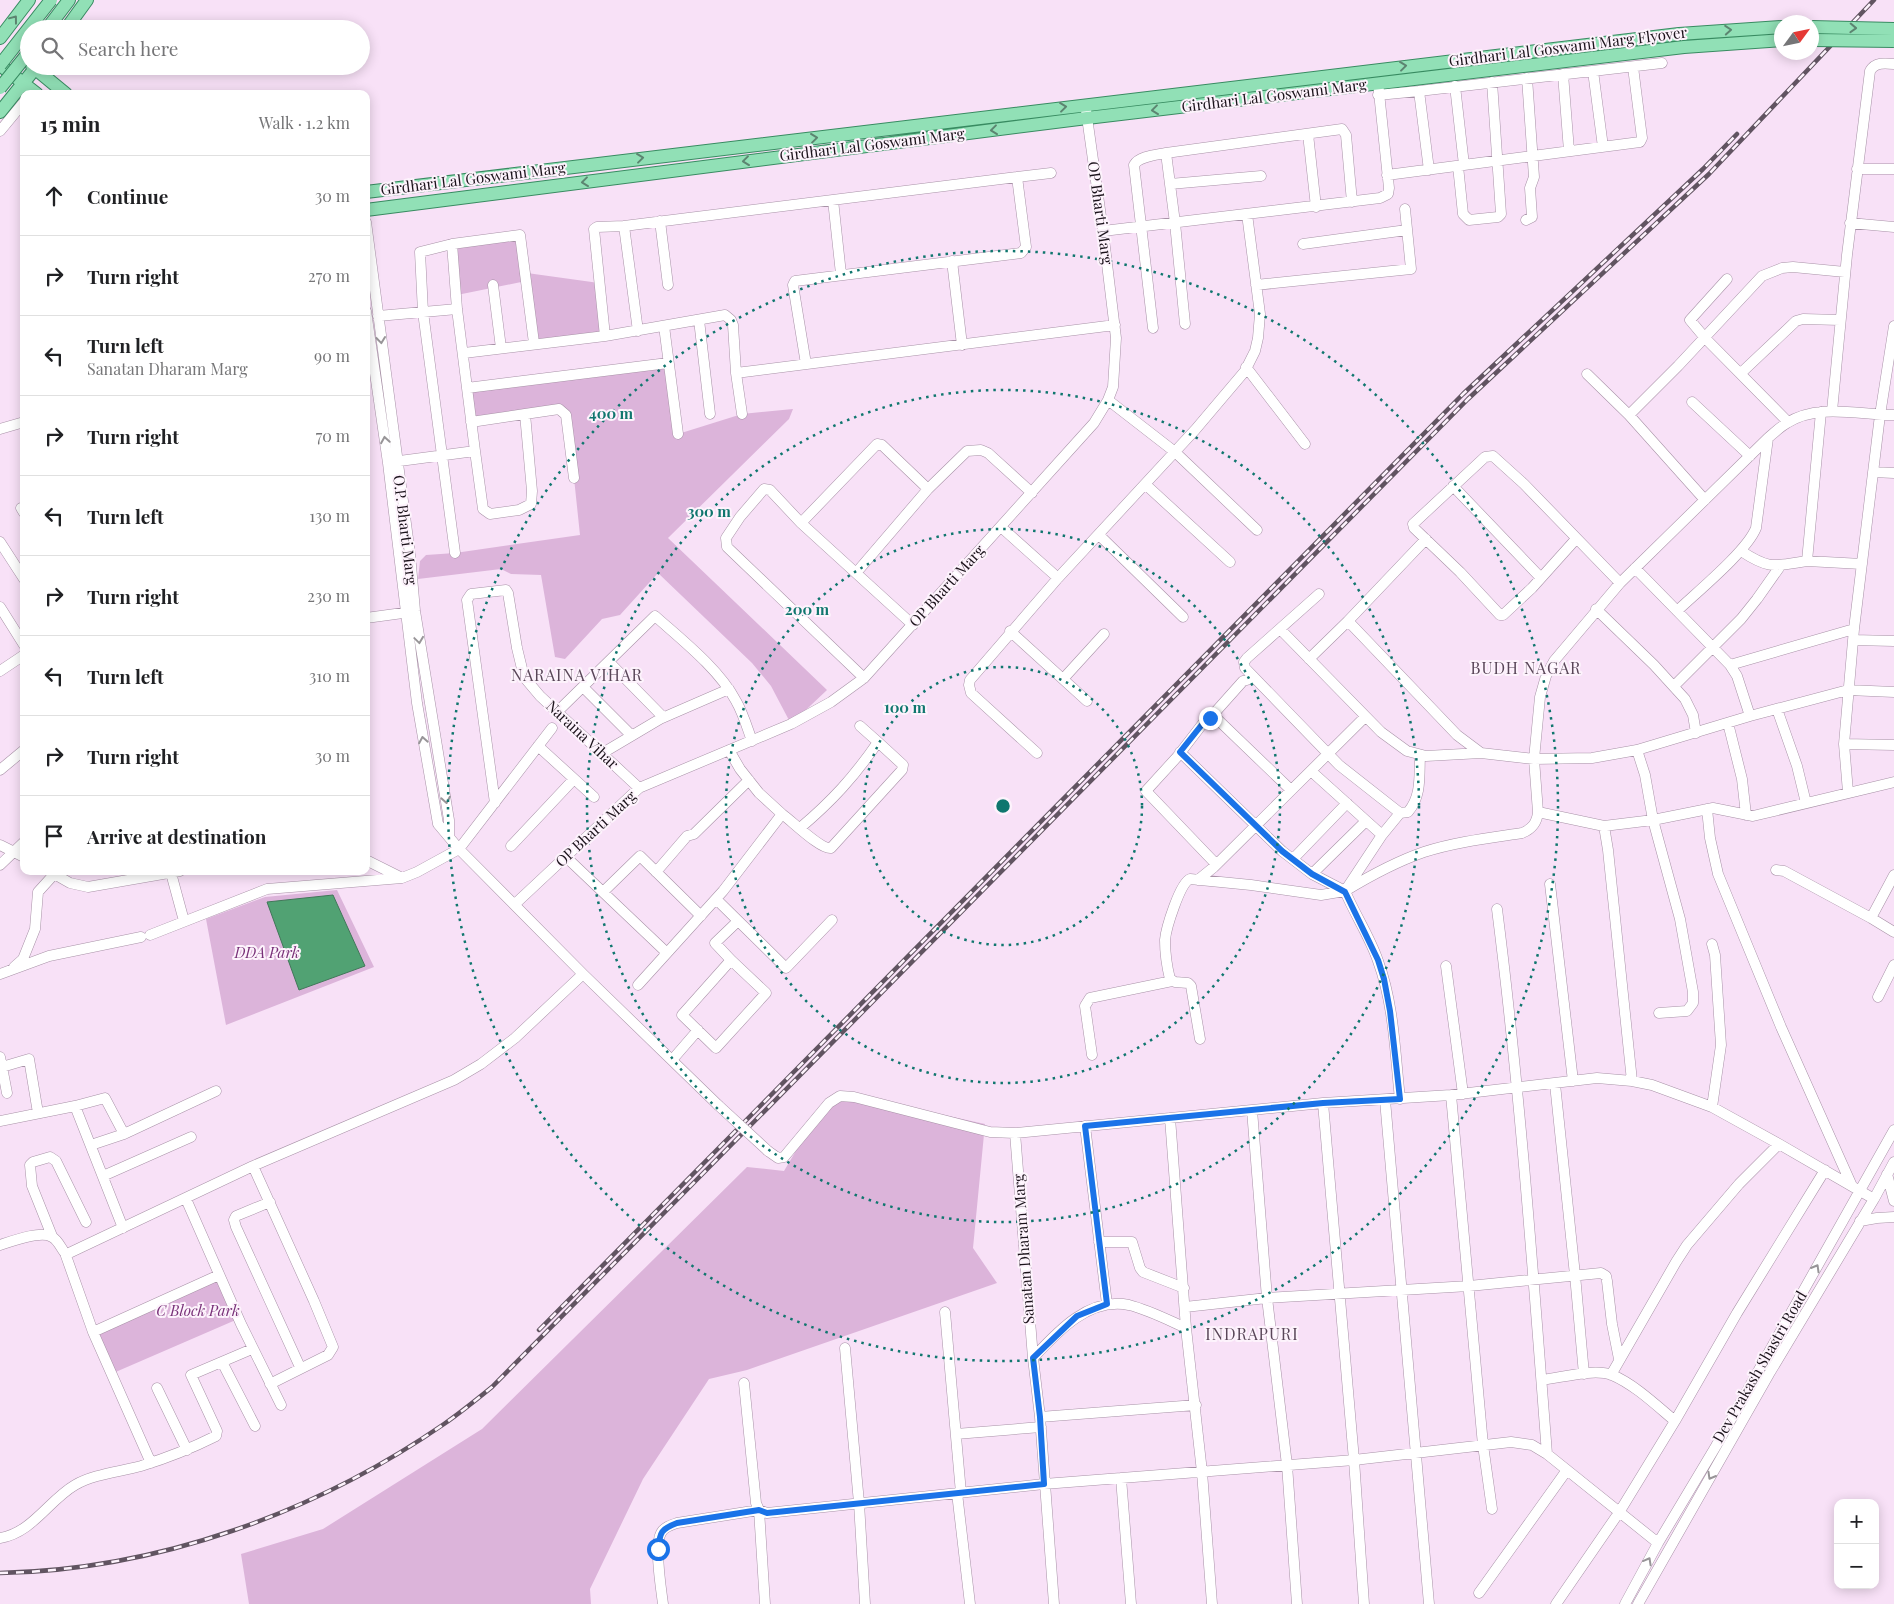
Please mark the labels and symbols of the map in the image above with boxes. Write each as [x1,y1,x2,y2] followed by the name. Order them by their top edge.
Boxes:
[1774,15,1819,60] north arrow
[9,16,17,25] one-way arrow
[1448,21,1688,71] street label: Girdhari Lal Goswami Marg Flyover
[1849,23,1857,33] one-way arrow
[1724,25,1732,36] one-way arrow
[1398,62,1407,72] one-way arrow
[1180,74,1368,116] street label: Girdhari Lal Goswami Marg
[1059,102,1067,113] one-way arrow
[1151,104,1159,115] one-way arrow
[778,123,966,165] street label: Girdhari Lal Goswami Marg
[990,124,998,135] one-way arrow
[811,133,819,144] one-way arrow
[637,153,645,164] one-way arrow
[742,155,750,166] one-way arrow
[379,157,567,199] street label: Girdhari Lal Goswami Marg
[1084,160,1118,266] street label: OP Bharti Marg
[581,176,589,187] one-way arrow
[375,336,386,344] one-way arrow
[589,403,634,423] text: 400 m
[380,436,390,444] one-way arrow
[389,474,423,586] street label: O.P. Bharti Marg
[687,501,731,521] text: 300 m
[904,540,988,631] street label: OP Bharti Marg
[785,599,830,619] text: 200 m
[414,635,424,644] one-way arrow
[1471,657,1581,678] district label: BUDH NAGAR
[511,664,643,685] district label: NARAINA VIHAR
[542,696,623,773] street label: Naraina Vihar
[884,697,927,717] text: 100 m
[1199,707,1222,730] route end
[419,736,429,744] one-way arrow
[551,786,640,871] street label: OP Bharti Marg
[440,796,450,804] one-way arrow
[994,797,1012,815] centre of rings
[233,942,300,962] park label: DDA Park
[1008,1173,1038,1325] street label: Sanatan Dharam Marg
[1810,1265,1820,1274] one-way arrow
[1707,1287,1811,1446] street label: Dev Prakash Shastri Road
[156,1300,240,1320] park label: C Block Park
[1205,1323,1299,1344] district label: INDRAPURI
[1707,1470,1717,1479] one-way arrow
[647,1538,670,1561] route start
[1642,1557,1652,1566] one-way arrow

